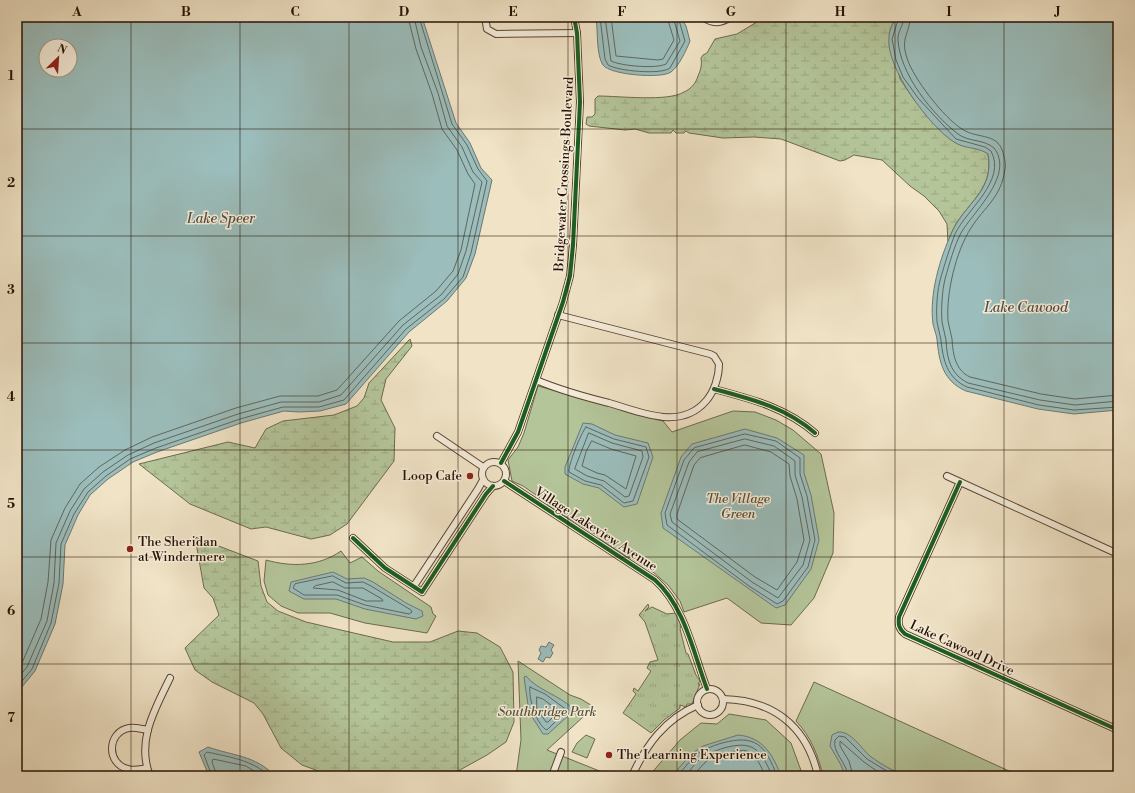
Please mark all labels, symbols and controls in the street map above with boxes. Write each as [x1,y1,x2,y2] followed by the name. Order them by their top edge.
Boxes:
[71,4,82,20] text: A
[181,4,191,20] text: B
[290,4,300,20] text: C
[399,4,409,20] text: D
[508,4,518,20] text: E
[617,4,627,20] text: F
[726,4,737,20] text: G
[835,4,846,20] text: H
[946,4,952,20] text: I
[1053,4,1061,20] text: J
[38,38,78,78] north arrow
[55,42,69,58] text: N
[8,68,15,84] text: 1
[551,76,577,273] street label: Bridgewater Crossings Boulevard
[7,175,15,191] text: 2
[186,210,256,228] water label: Lake Speer
[7,282,15,298] text: 3
[983,299,1069,317] water label: Lake Cawood
[7,389,16,405] text: 4
[402,468,462,484] place label: Loop Cafe
[465,471,475,481] marker: Loop Cafe
[531,483,661,575] street label: Village Lakeview Avenue
[706,491,770,522] park label: The Village Green
[7,496,15,512] text: 5
[138,534,226,565] place label: The Sheridan at Windermere
[125,544,135,554] marker: The Sheridan at Windermere
[7,603,15,619] text: 6
[907,617,1017,679] street label: Lake Cawood Drive
[498,704,597,720] park label: Southbridge Park
[7,710,15,726] text: 7
[617,747,767,763] place label: The Learning Experience
[604,750,614,760] marker: The Learning Experience

